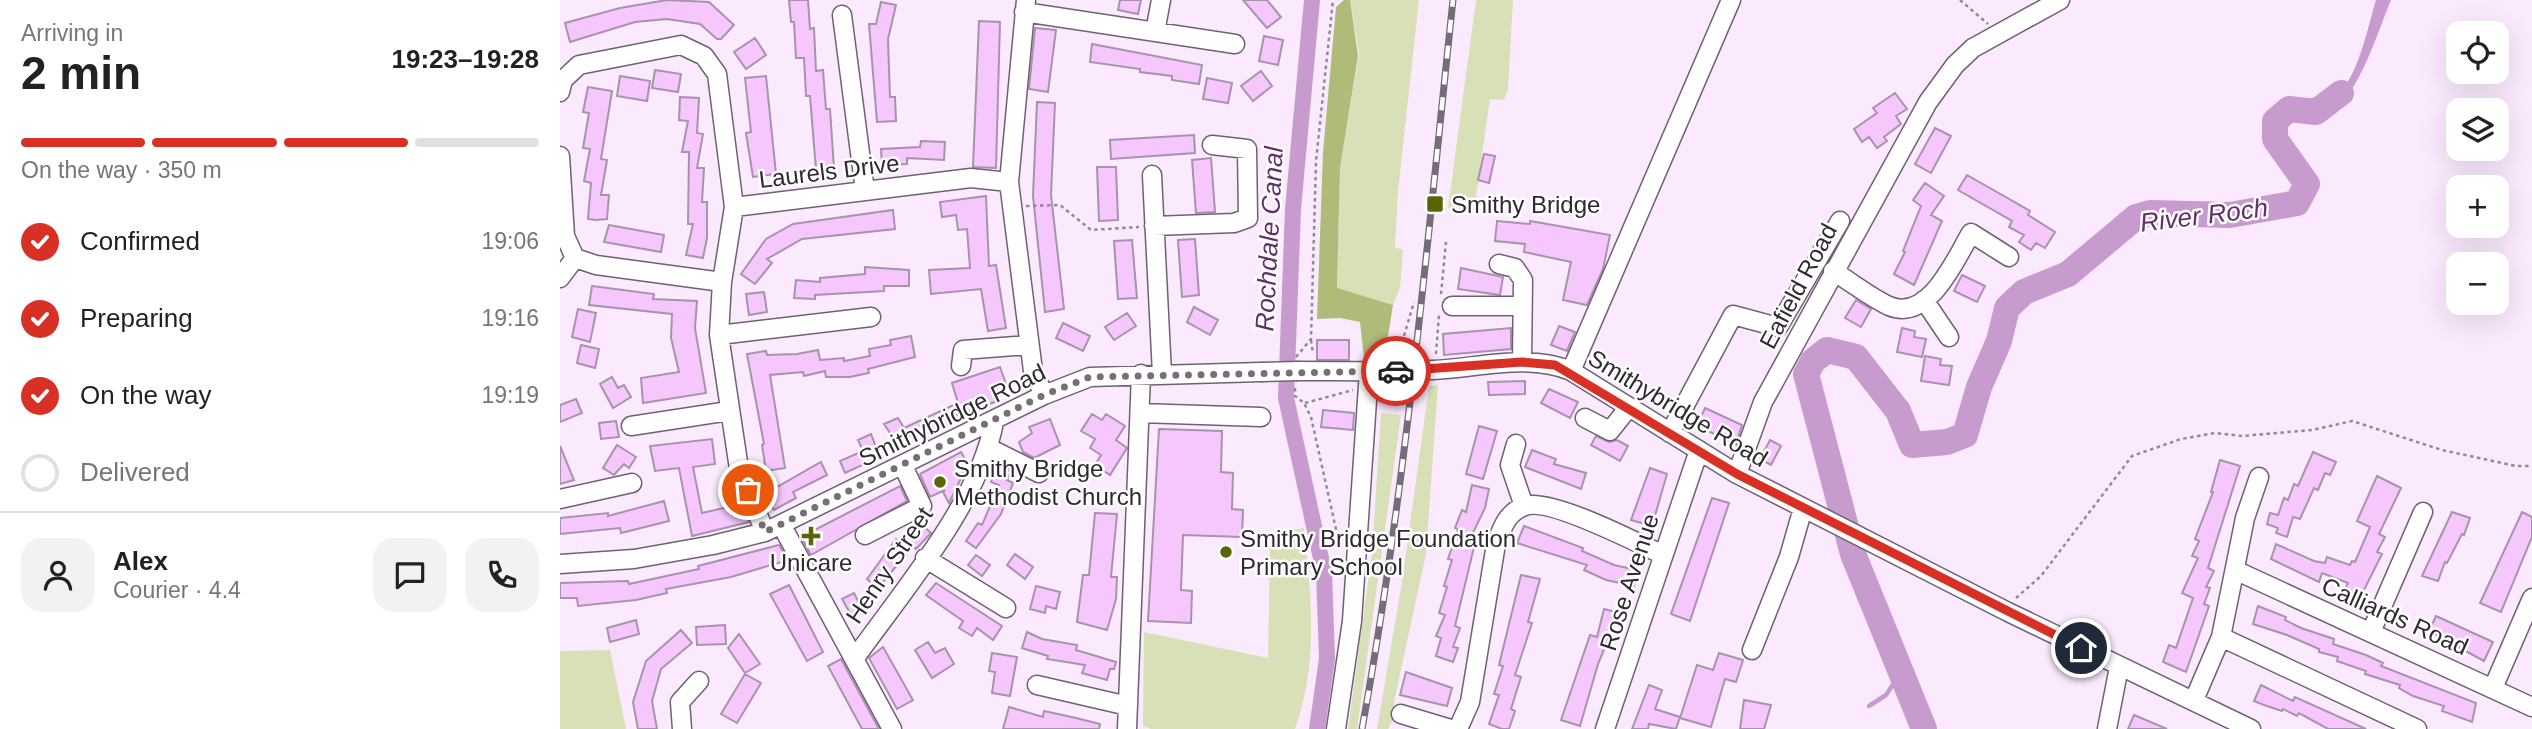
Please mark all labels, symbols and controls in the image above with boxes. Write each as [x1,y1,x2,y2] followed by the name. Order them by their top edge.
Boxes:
[21,20,123,46] text: Arriving in
[2446,21,2509,315] map controls
[2446,21,2509,84] button: locate
[392,44,539,74] text: 19:23–19:28
[21,47,141,99] text: 2 min
[2446,98,2509,161] button: layers
[1249,145,1289,332] water label: Rochdale Canal
[757,149,901,193] street label: Laurels Drive
[21,157,222,183] text: On the way · 350 m
[2446,175,2509,238] button: +
[1451,191,1600,218] place label: Smithy Bridge
[2138,192,2270,238] water label: River Roch
[1425,194,1445,214] marker: Smithy Bridge
[1754,219,1842,353] street label: Eafield Road
[21,223,59,261] icon: check
[80,226,200,256] text: Confirmed
[481,228,539,254] text: 19:06
[2446,252,2509,315] button: −
[21,300,59,338] icon: check
[80,303,193,333] text: Preparing
[481,305,539,331] text: 19:16
[1361,336,1431,406] courier
[1584,344,1772,472] street label: Smithybridge Road
[1377,352,1415,390] icon: car
[854,358,1050,472] street label: Smithybridge Road
[21,377,59,415] icon: check
[80,380,212,410] text: On the way
[481,382,539,408] text: 19:19
[954,455,1142,510] place label: Smithy Bridge Methodist Church
[80,457,190,487] text: Delivered
[718,460,778,520] pin
[729,471,767,509] icon: bag
[932,474,948,490] marker: Smithy Bridge Methodist Church
[840,501,938,628] street label: Henry Street
[1594,510,1664,654] street label: Rose Avenue
[1240,525,1516,580] place label: Smithy Bridge Foundation Primary School
[803,528,819,544] marker: Unicare
[21,538,95,612] button: person
[373,538,447,612] button: chat
[465,538,539,612] button: phone
[1218,544,1234,560] marker: Smithy Bridge Foundation Primary School
[113,546,168,576] text: Alex
[770,549,852,576] place label: Unicare
[2318,572,2472,660] street label: Calliards Road
[113,577,241,603] text: Courier · 4.4
[2051,618,2111,678] pin
[2062,629,2100,667] icon: home

